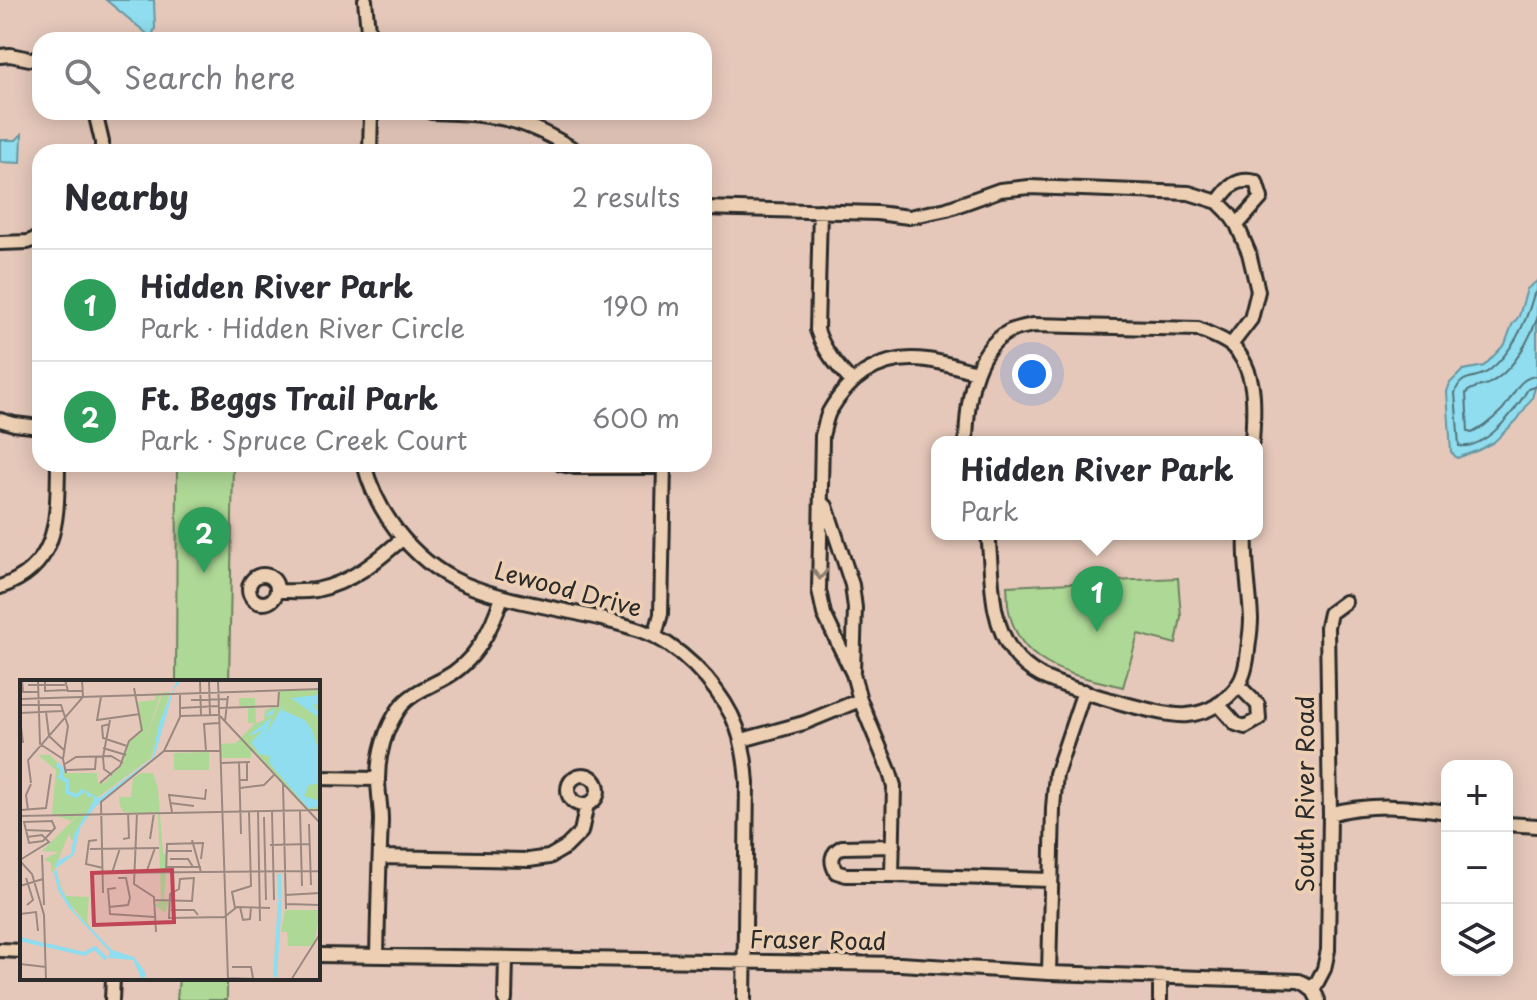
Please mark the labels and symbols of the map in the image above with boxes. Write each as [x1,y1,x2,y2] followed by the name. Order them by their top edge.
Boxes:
[1012,354,1052,394] your location
[178,507,230,573] pin: 2
[491,551,646,625] street label: Lewood Drive
[1071,566,1123,632] pin: 1
[811,568,828,581] one-way arrow
[20,680,320,980] inset map
[1286,695,1322,893] street label: South River Road
[749,920,887,958] street label: Fraser Road

